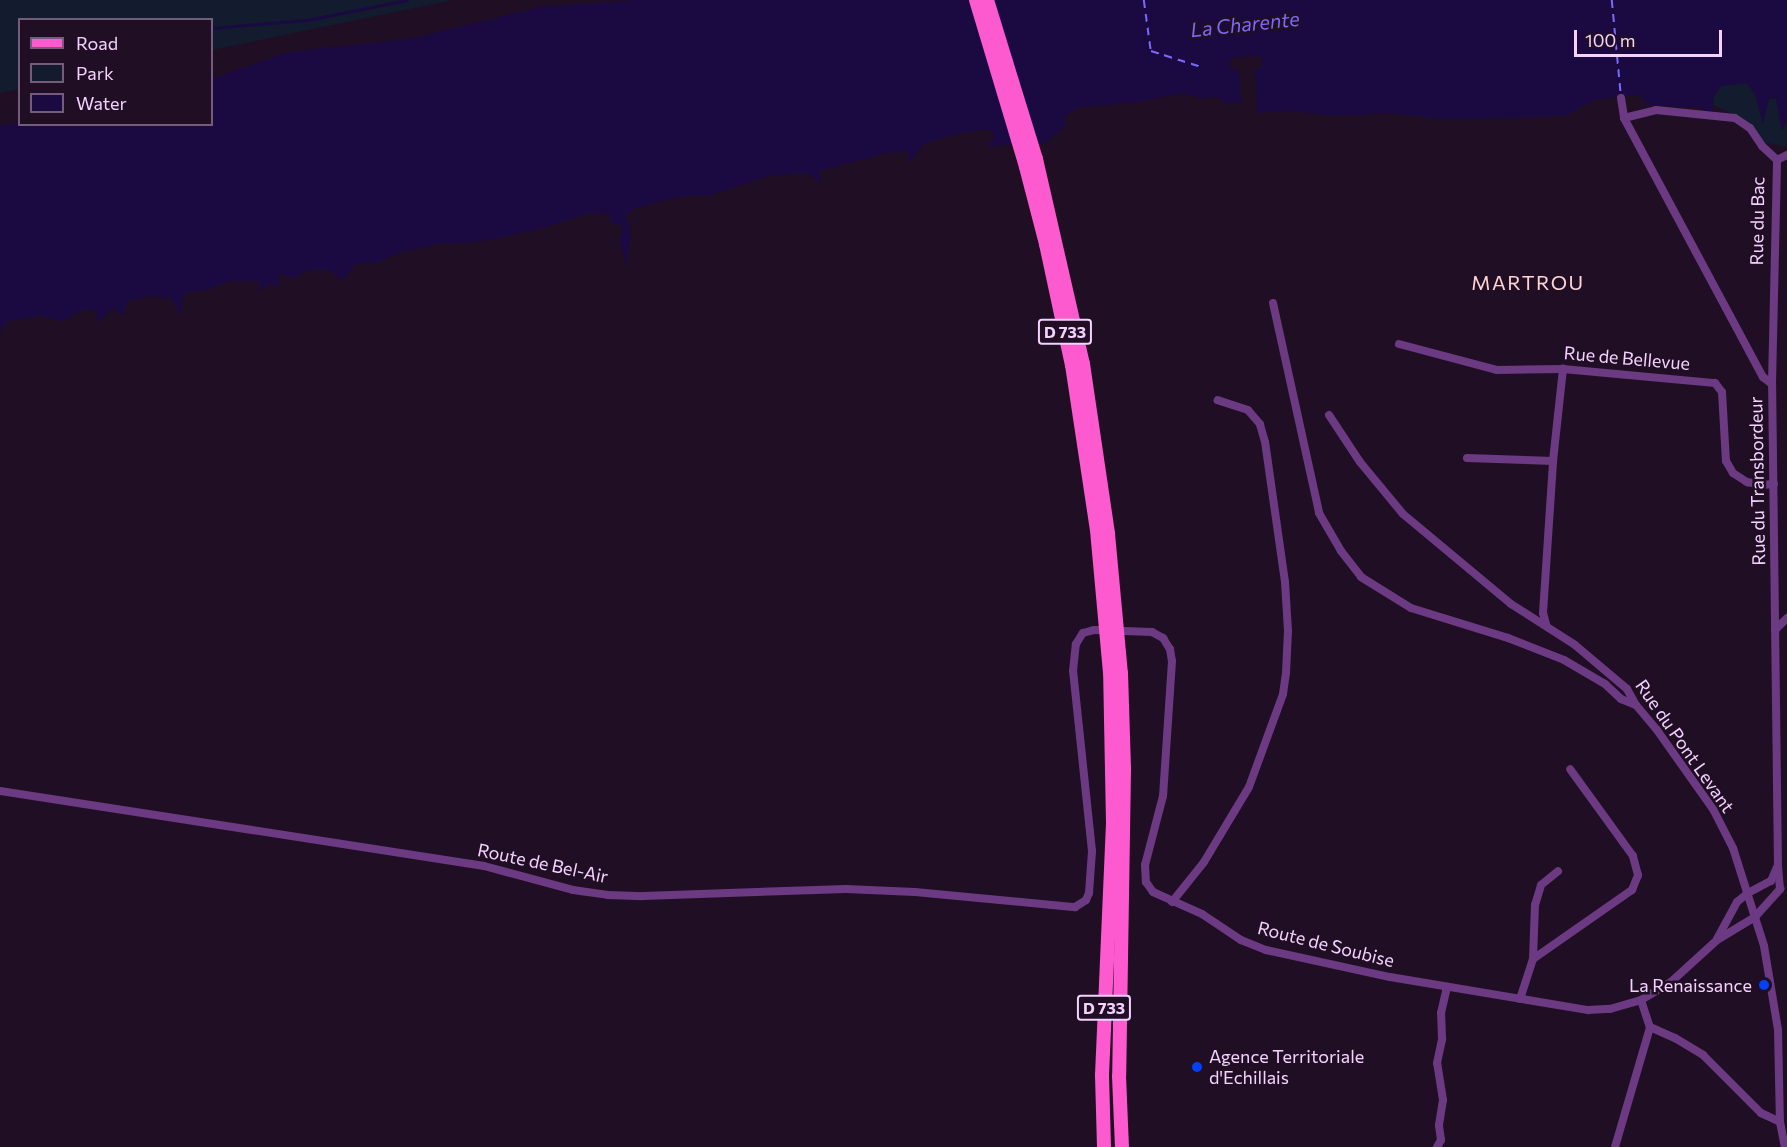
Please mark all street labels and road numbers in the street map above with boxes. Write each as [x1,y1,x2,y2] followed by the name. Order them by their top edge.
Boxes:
[1745,176,1769,266] street label: Rue du Bac
[1036,319,1094,345] road number: D 733
[1563,342,1691,374] street label: Rue de Bellevue
[1745,396,1769,566] street label: Rue du Transbordeur
[1631,675,1739,817] street label: Rue du Pont Levant
[476,839,610,887] street label: Route de Bel-Air
[1255,917,1397,971] street label: Route de Soubise
[1076,995,1132,1021] road number: D 733

